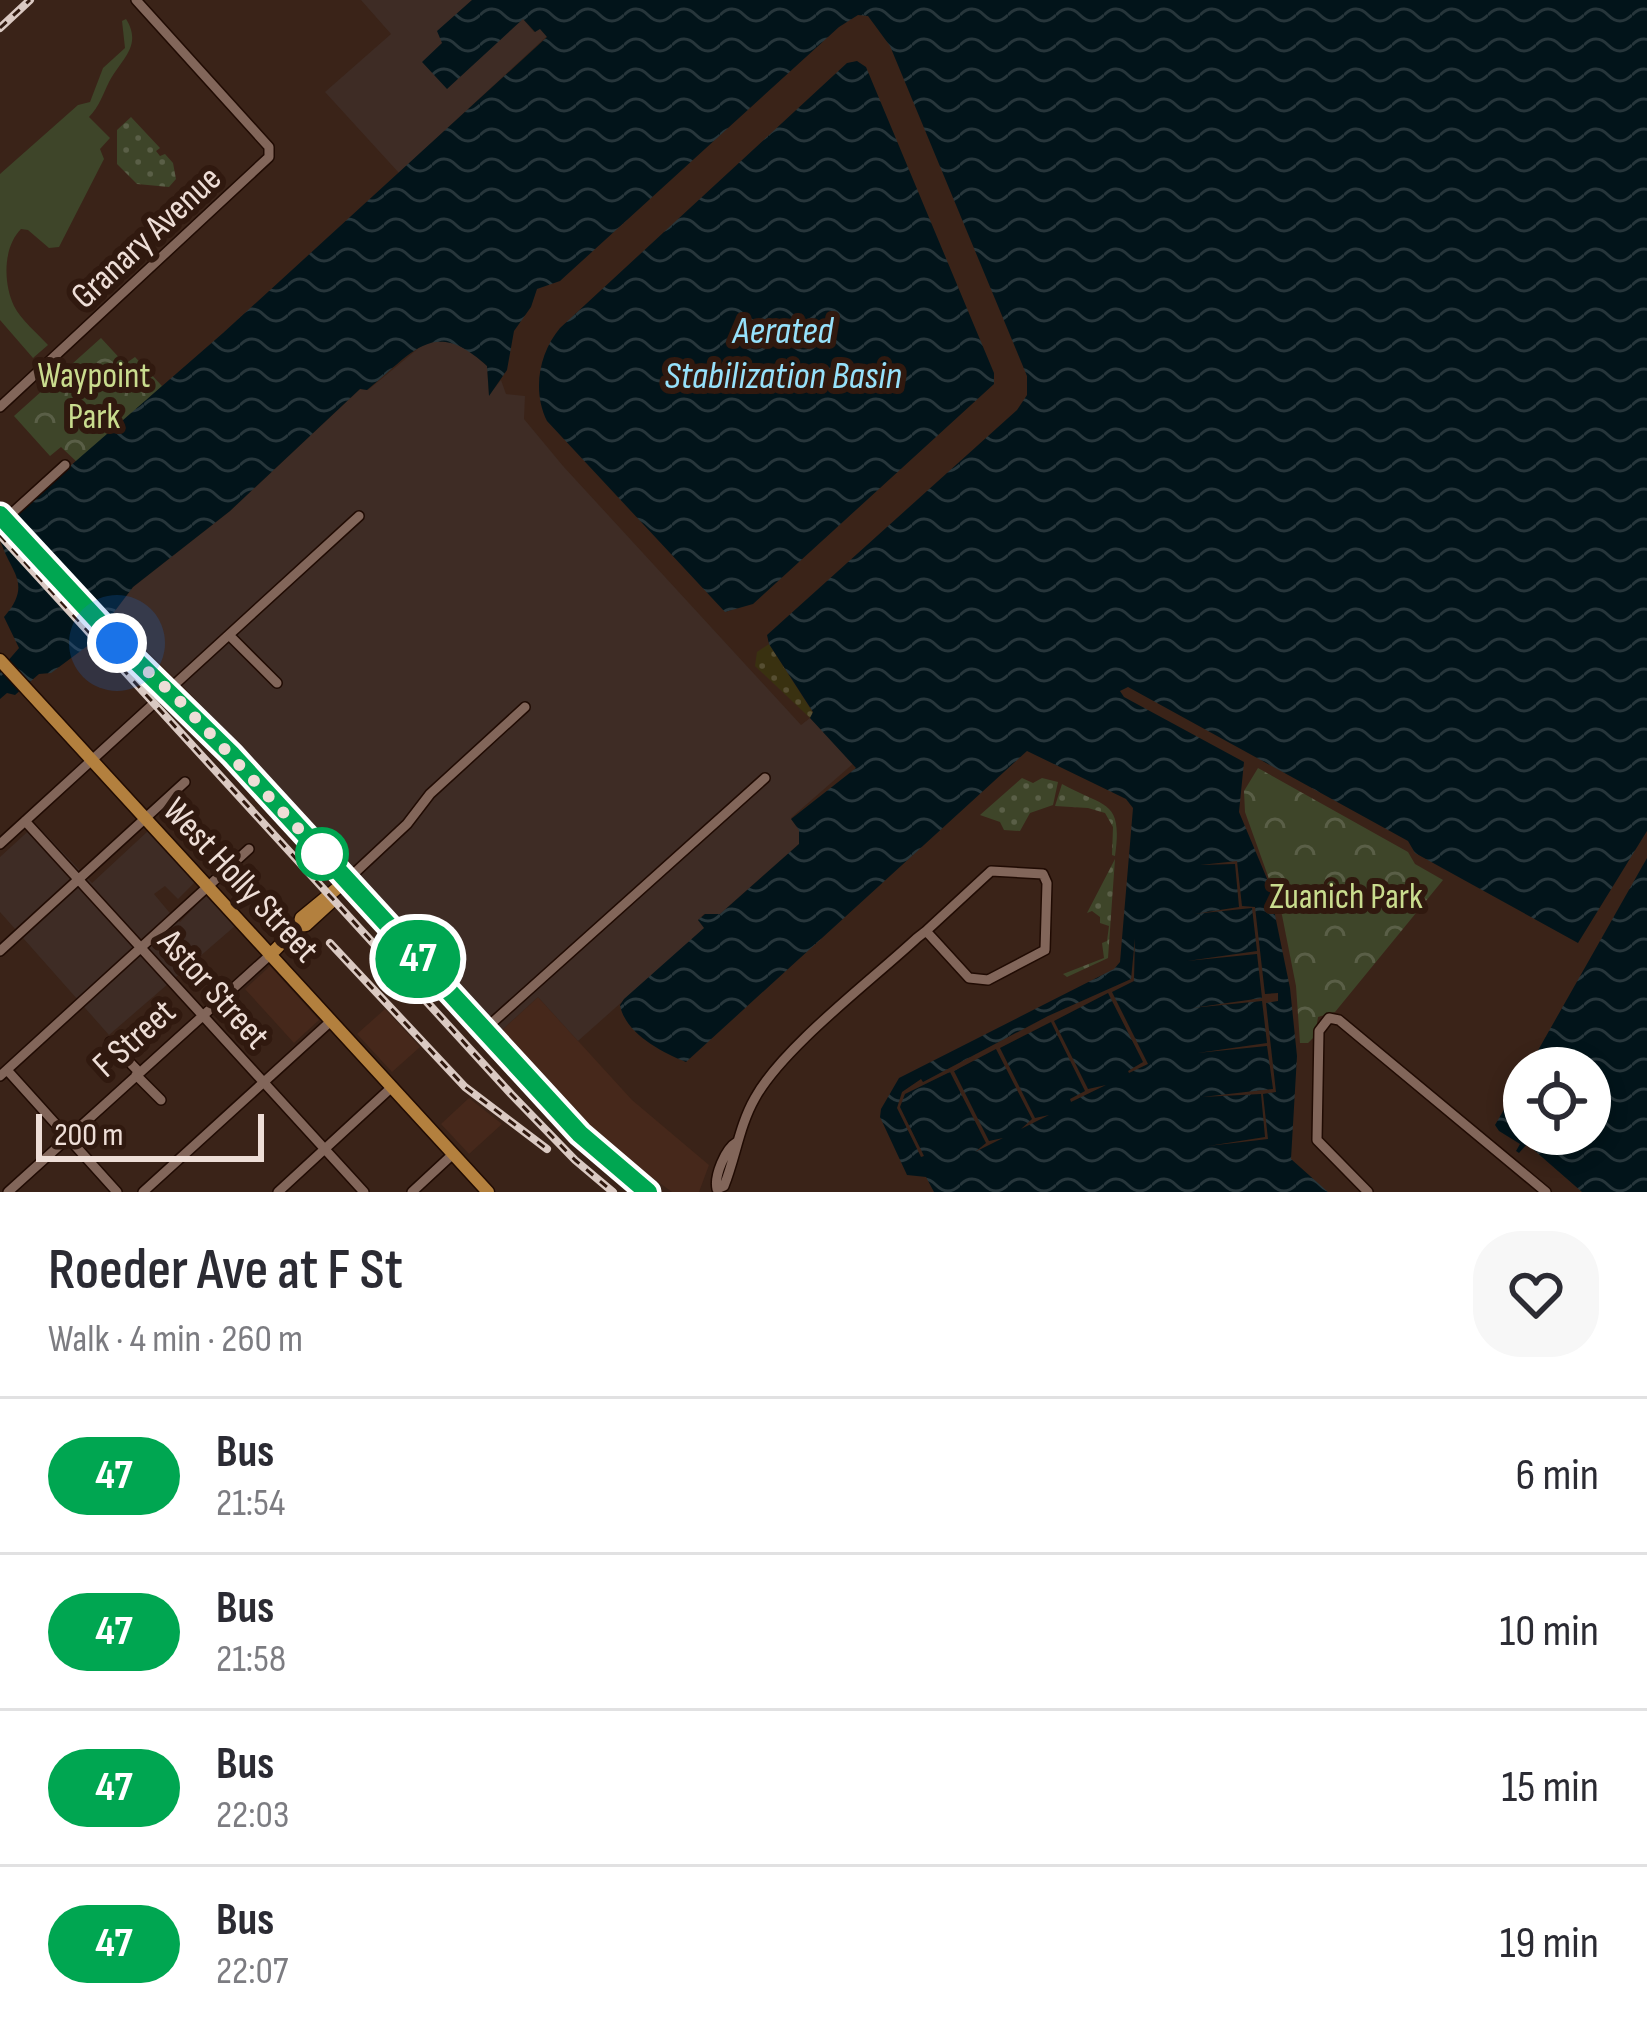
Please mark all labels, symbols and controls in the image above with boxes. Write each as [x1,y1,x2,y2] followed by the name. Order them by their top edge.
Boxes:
[63,158,231,318] street label: Granary Avenue
[664,308,902,400] water label: Aerated Stabilization Basin
[37,355,151,439] park label: Waypoint Park
[87,613,147,673] your location
[153,790,327,972] street label: West Holly Street
[297,829,347,879] unlabelled marker
[1269,876,1423,919] park label: Zuanich Park
[148,920,278,1058] street label: Astor Street
[364,920,472,998] line badge: 47
[399,933,437,984] text: 47
[85,991,185,1087] street label: F Street
[1503,1047,1611,1155] map controls
[1503,1047,1611,1155] button: locate
[36,1108,264,1161] scale bar
[54,1115,123,1155] text: 200 m
[1473,1231,1599,1357] button: heart
[48,1237,403,1305] text: Roeder Ave at F St
[48,1316,303,1363] text: Walk · 4 min · 260 m
[216,1425,274,1480] text: Bus
[1516,1448,1599,1503] text: 6 min
[95,1450,133,1501] text: 47
[216,1480,285,1527] text: 21:54
[216,1581,274,1636] text: Bus
[1500,1604,1599,1659] text: 10 min
[95,1606,133,1657] text: 47
[216,1636,286,1683] text: 21:58
[216,1737,274,1792] text: Bus
[1502,1760,1599,1815] text: 15 min
[95,1762,133,1813] text: 47
[216,1792,289,1839] text: 22:03
[216,1893,274,1948] text: Bus
[1500,1916,1599,1971] text: 19 min
[95,1918,133,1969] text: 47
[216,1948,288,1995] text: 22:07

